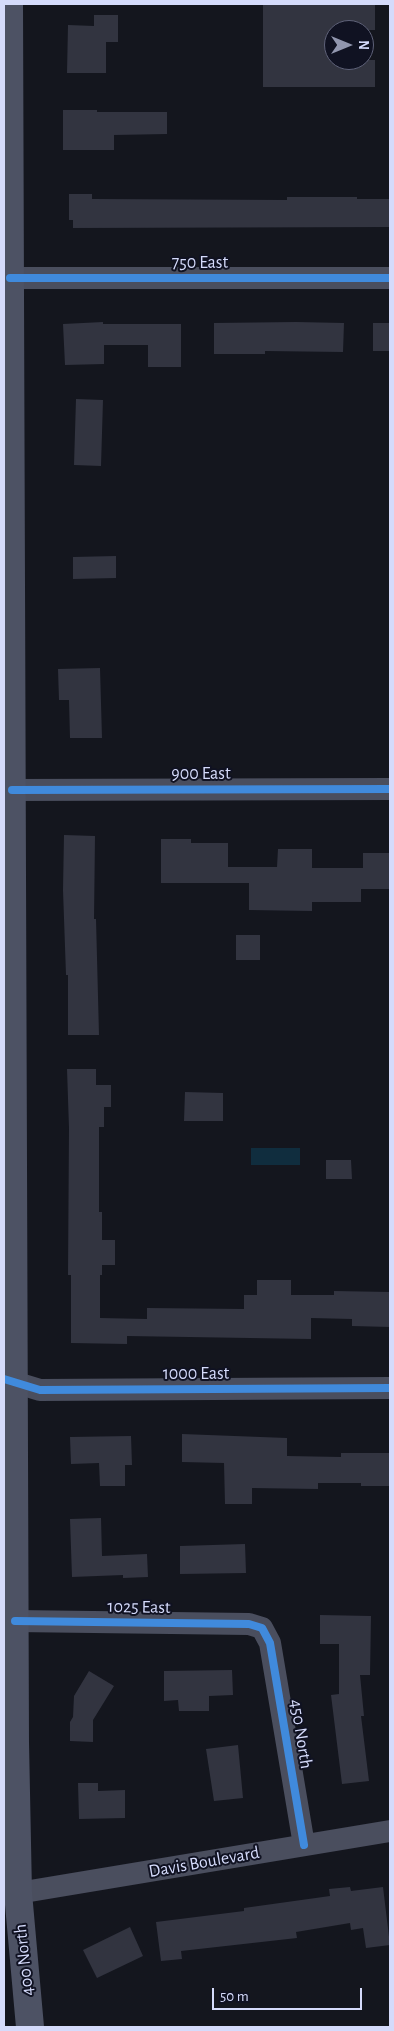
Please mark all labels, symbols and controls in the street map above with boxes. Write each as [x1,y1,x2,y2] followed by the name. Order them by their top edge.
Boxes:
[324,20,374,70] north arrow
[356,40,370,50] text: N
[172,252,228,274] street label: 750 East
[171,763,231,785] street label: 900 East
[163,1363,229,1385] street label: 1000 East
[107,1596,171,1618] street label: 1025 East
[285,1698,317,1770] street label: 450 North
[147,1842,261,1882] street label: Davis Boulevard
[9,1923,39,1997] street label: 400 North
[214,1978,364,2010] scale bar
[220,1989,249,2004] text: 50 m

